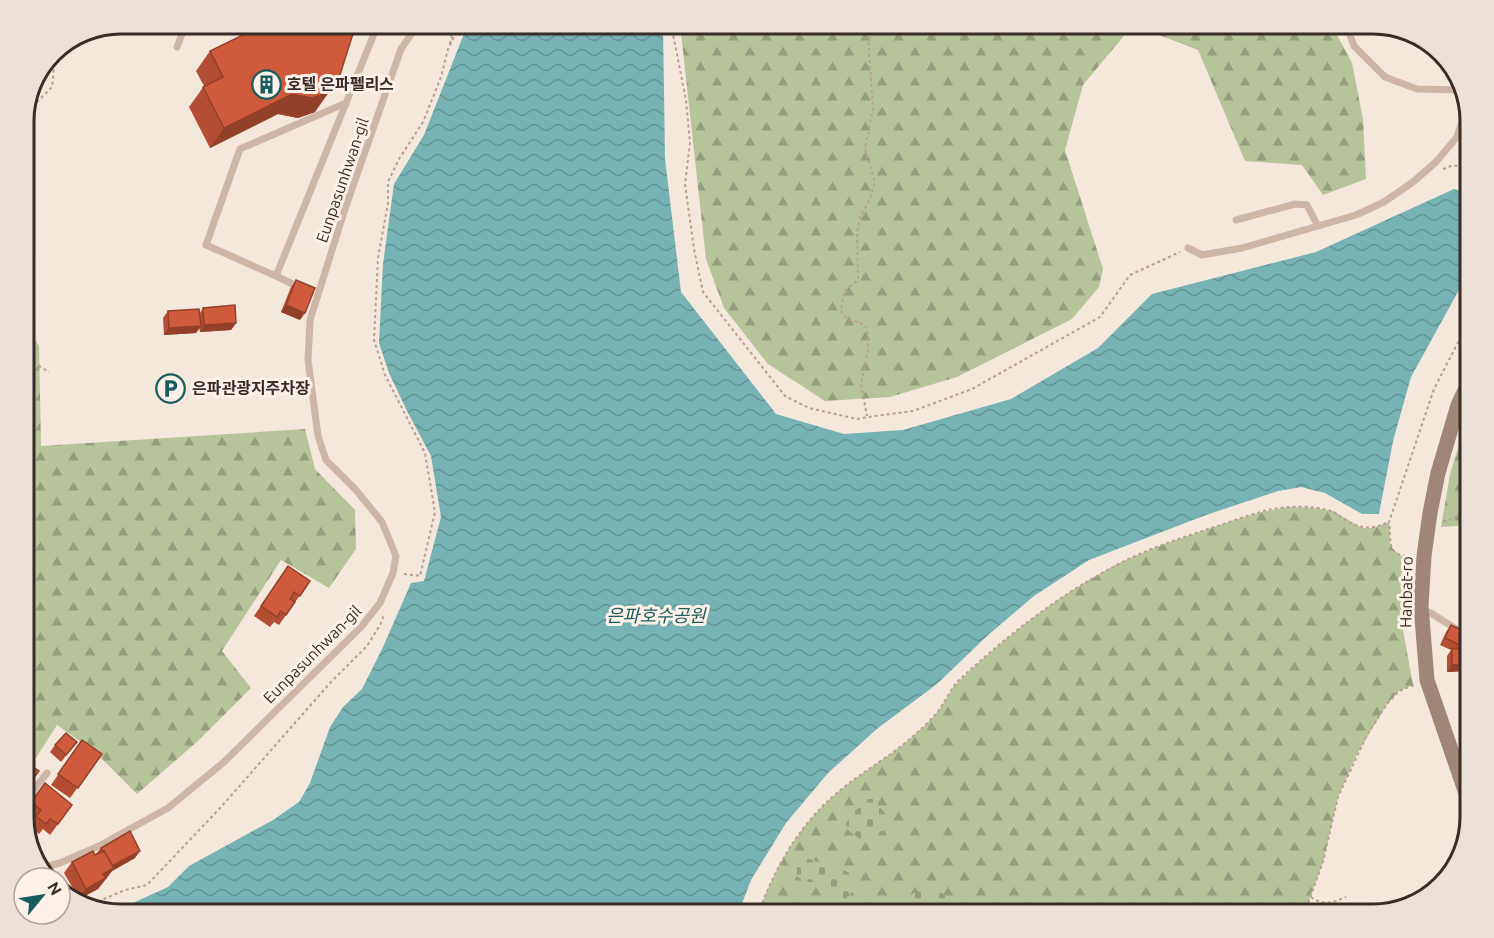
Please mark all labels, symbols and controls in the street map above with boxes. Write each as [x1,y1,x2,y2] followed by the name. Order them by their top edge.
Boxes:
[250,68,282,100] building icon: 호텔 은파펠리스
[287,75,394,93] place label: 호텔 은파펠리스
[312,115,372,245] street label: Eunpasunhwan-gil
[155,372,187,404] parking icon: 은파관광지주차장
[192,379,310,397] place label: 은파관광지주차장
[1396,556,1416,628] street label: Hanbat-ro
[259,601,365,707] street label: Eunpasunhwan-gil
[606,605,707,625] water label: 은파호수공원
[12,866,72,926] north arrow
[44,879,66,898] text: N

